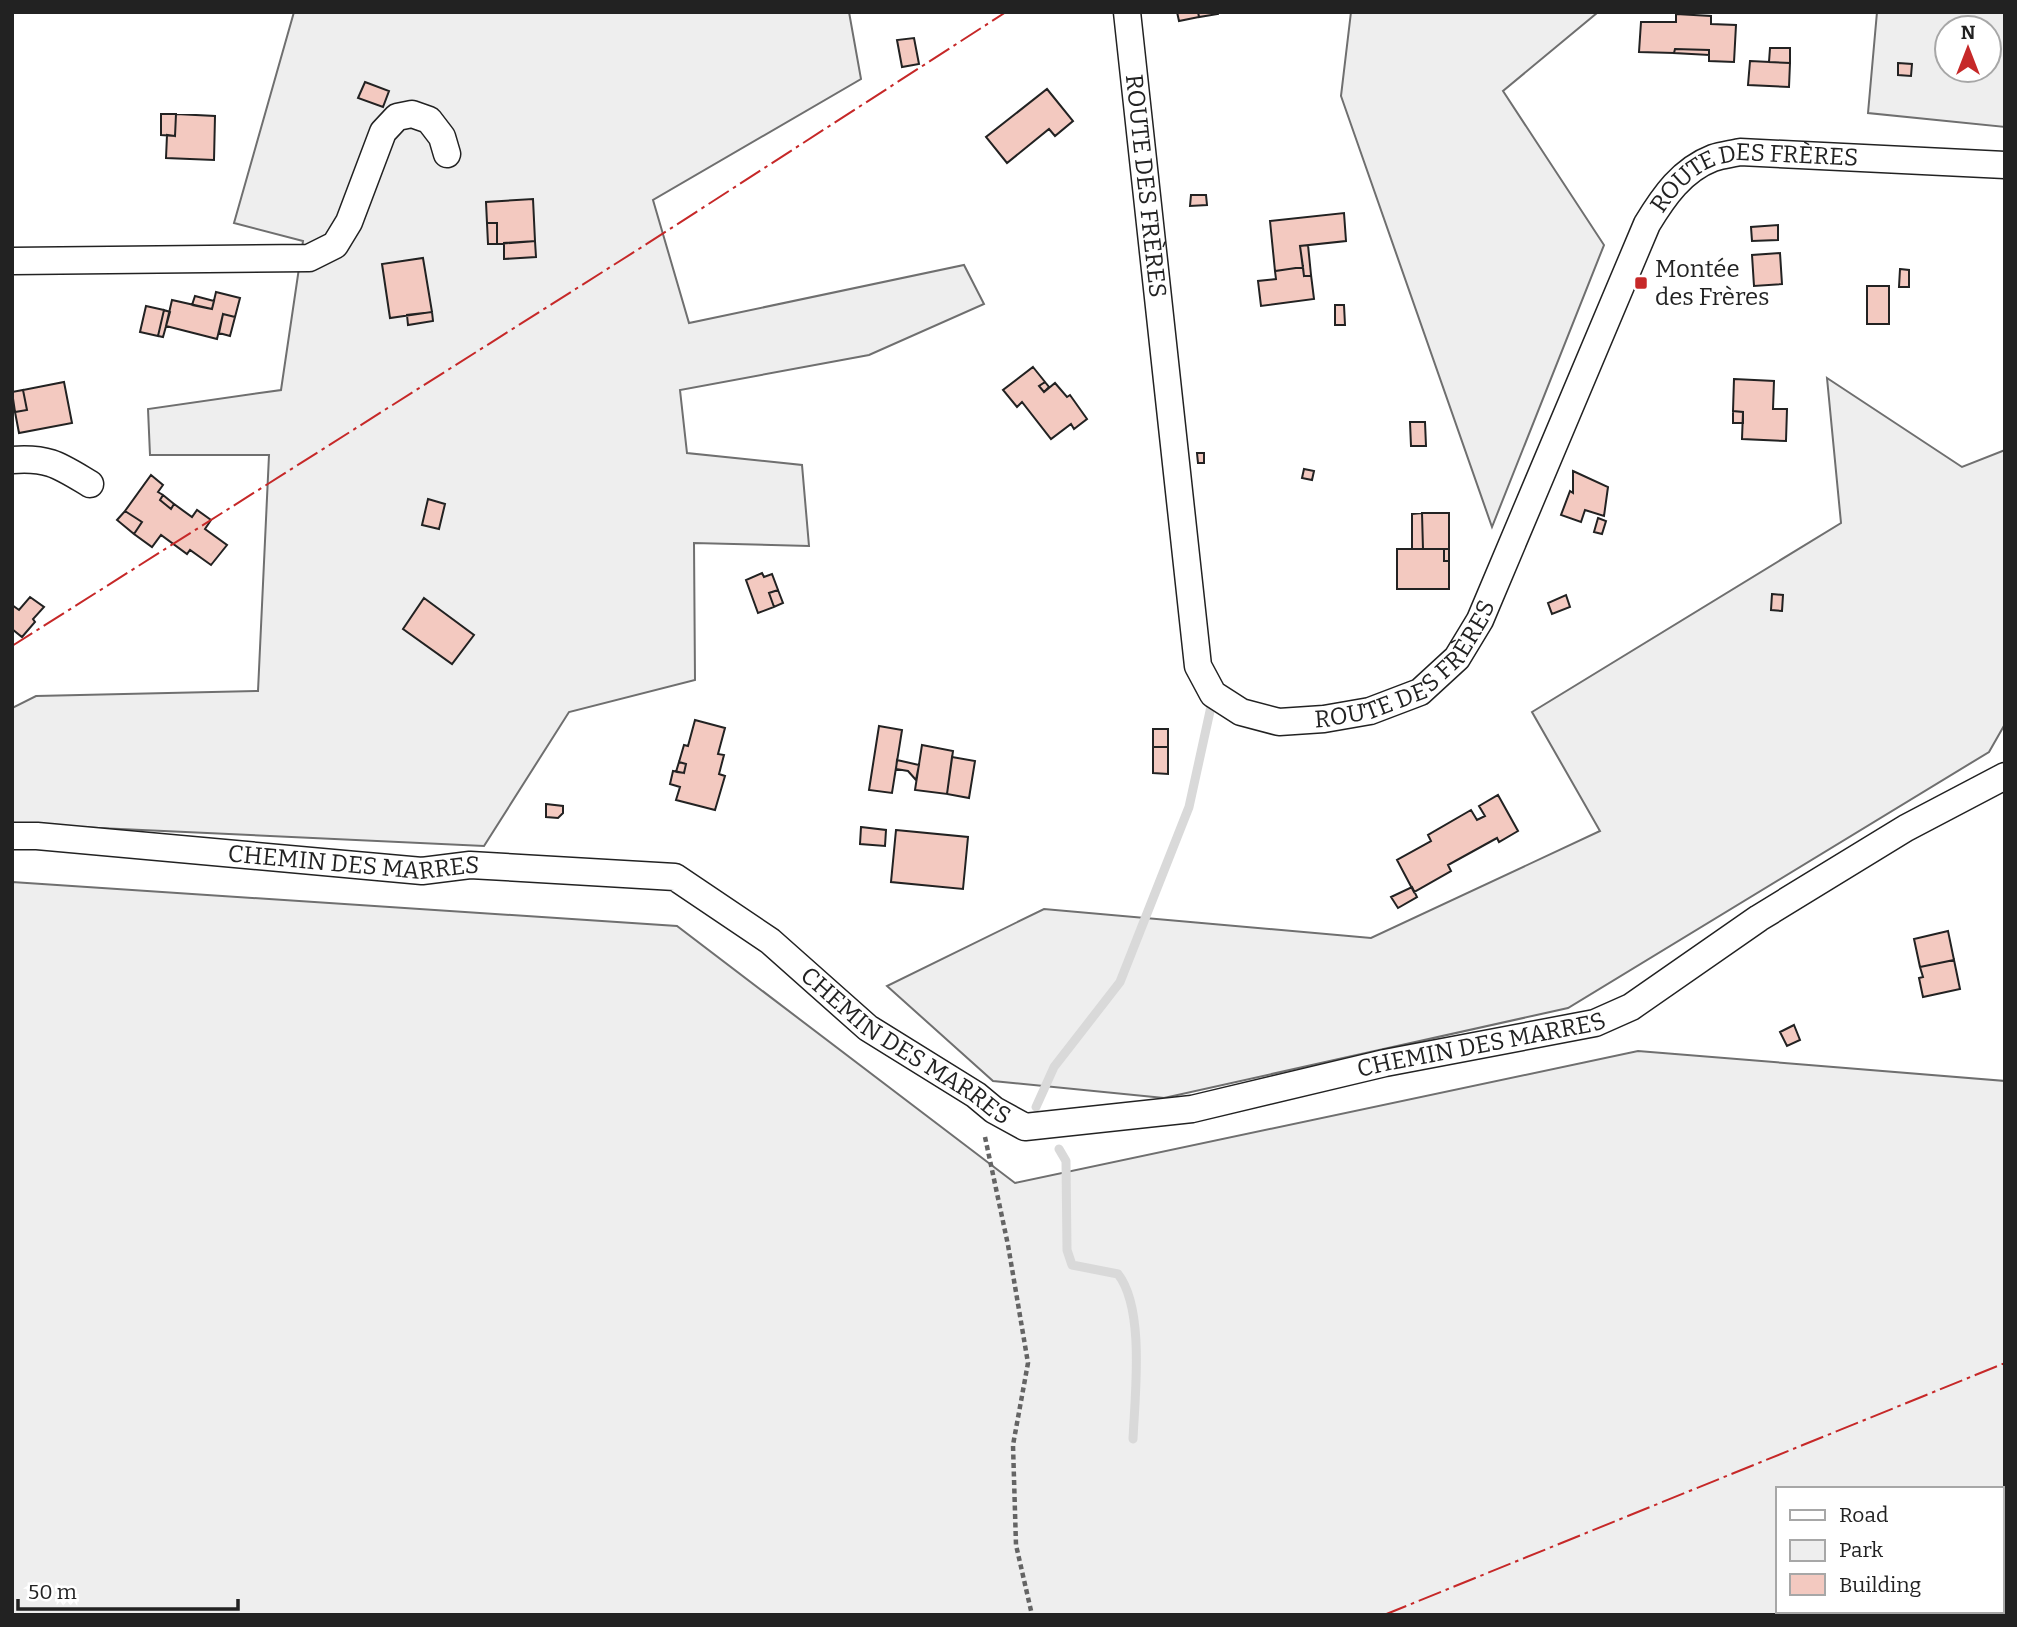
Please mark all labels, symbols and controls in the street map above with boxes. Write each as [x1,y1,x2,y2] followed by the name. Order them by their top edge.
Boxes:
[1933,14,2003,84] north arrow
[1961,21,1976,44] text: N
[1120,73,1172,299] street label: ROUTE DES FRÈRES
[1644,138,1859,218] street label: ROUTE DES FRÈRES
[1655,255,1770,311] place label: Montée des Frères
[1633,275,1649,291] marker: Montée des Frères
[1314,596,1501,734] street label: ROUTE DES FRÈRES
[227,839,480,885] street label: CHEMIN DES MARRES
[795,961,1015,1130] street label: CHEMIN DES MARRES
[1354,1006,1610,1083] street label: CHEMIN DES MARRES
[1776,1487,2003,1613] legend
[1839,1502,1888,1528] text: Road
[1839,1537,1883,1563] text: Park
[18,1568,238,1612] scale bar
[1839,1572,1922,1598] text: Building
[28,1579,77,1605] text: 50 m

